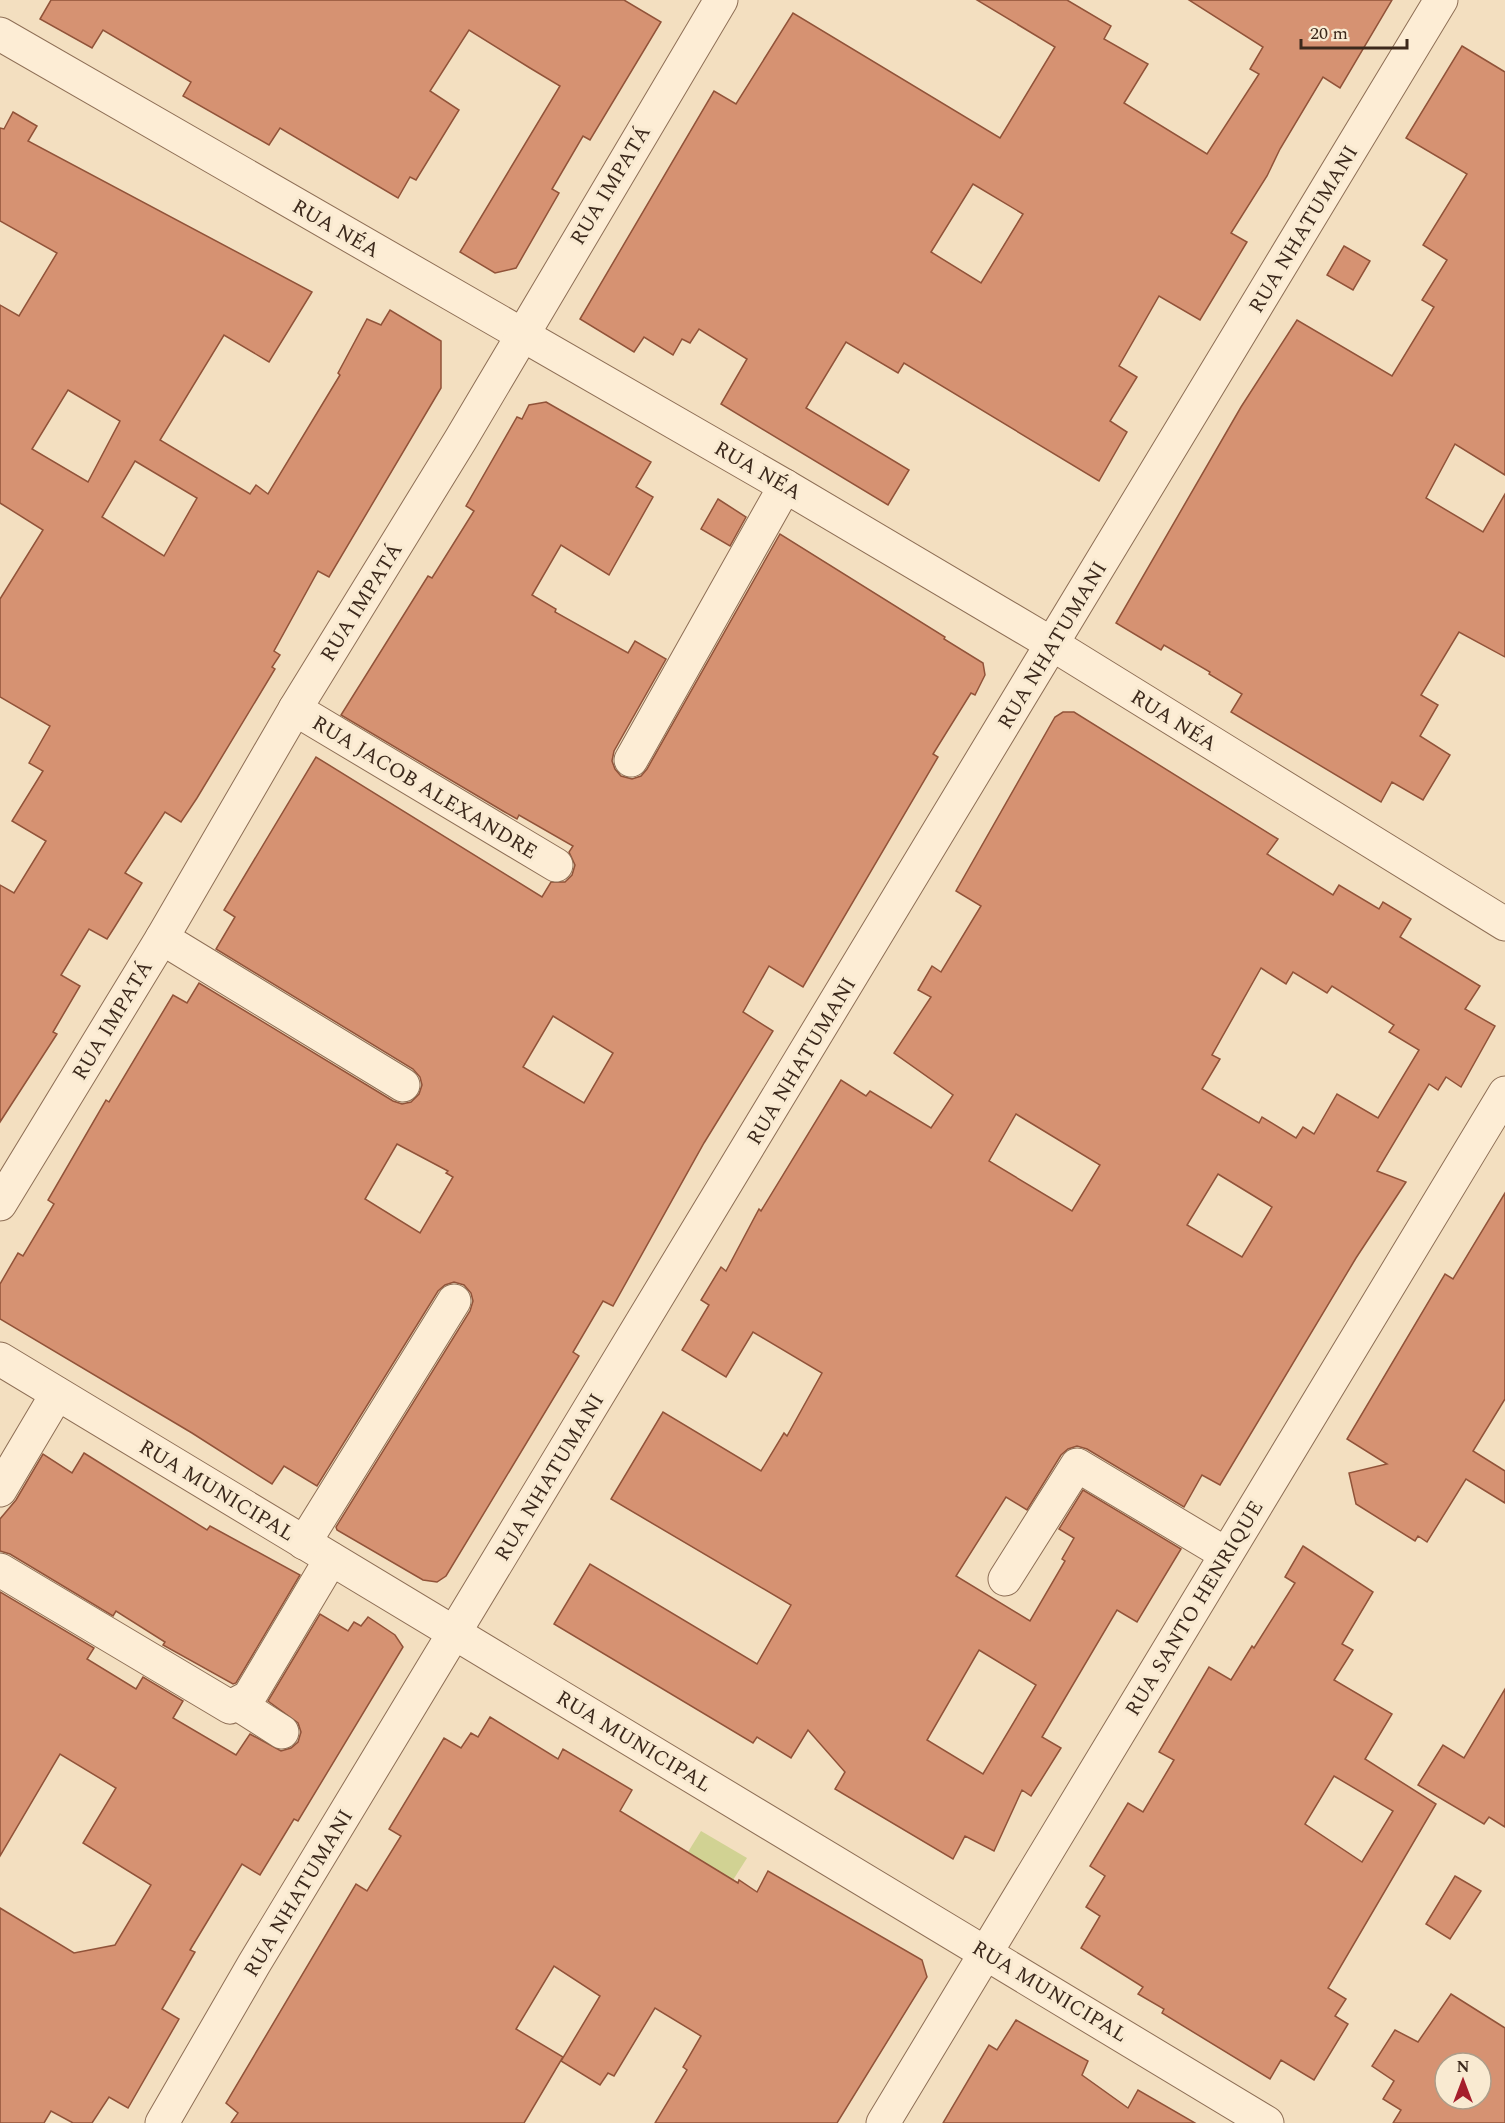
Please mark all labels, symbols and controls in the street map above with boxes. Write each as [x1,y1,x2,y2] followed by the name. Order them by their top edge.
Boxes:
[1301,12,1408,50] scale bar
[1310,20,1348,47] text: 20 m
[562,119,659,252] street label: RUA IMPATÁ
[1241,139,1367,320] street label: RUA NHATUMANI
[286,191,386,267] street label: RUA NÉA
[708,433,808,509] street label: RUA NÉA
[312,537,411,668] street label: RUA IMPATÁ
[990,555,1116,736] street label: RUA NHATUMANI
[1124,682,1223,760] street label: RUA NÉA
[306,708,543,868] street label: RUA JACOB ALEXANDRE
[64,954,161,1087] street label: RUA IMPATÁ
[739,971,865,1152] street label: RUA NHATUMANI
[487,1387,613,1568] street label: RUA NHATUMANI
[133,1432,300,1550] street label: RUA MUNICIPAL
[1117,1494,1272,1723] street label: RUA SANTO HENRIQUE
[550,1683,717,1801] street label: RUA MUNICIPAL
[236,1803,362,1984] street label: RUA NHATUMANI
[966,1933,1133,2051] street label: RUA MUNICIPAL
[1433,2051,1493,2111] north arrow
[1456,2055,1470,2079] text: N

